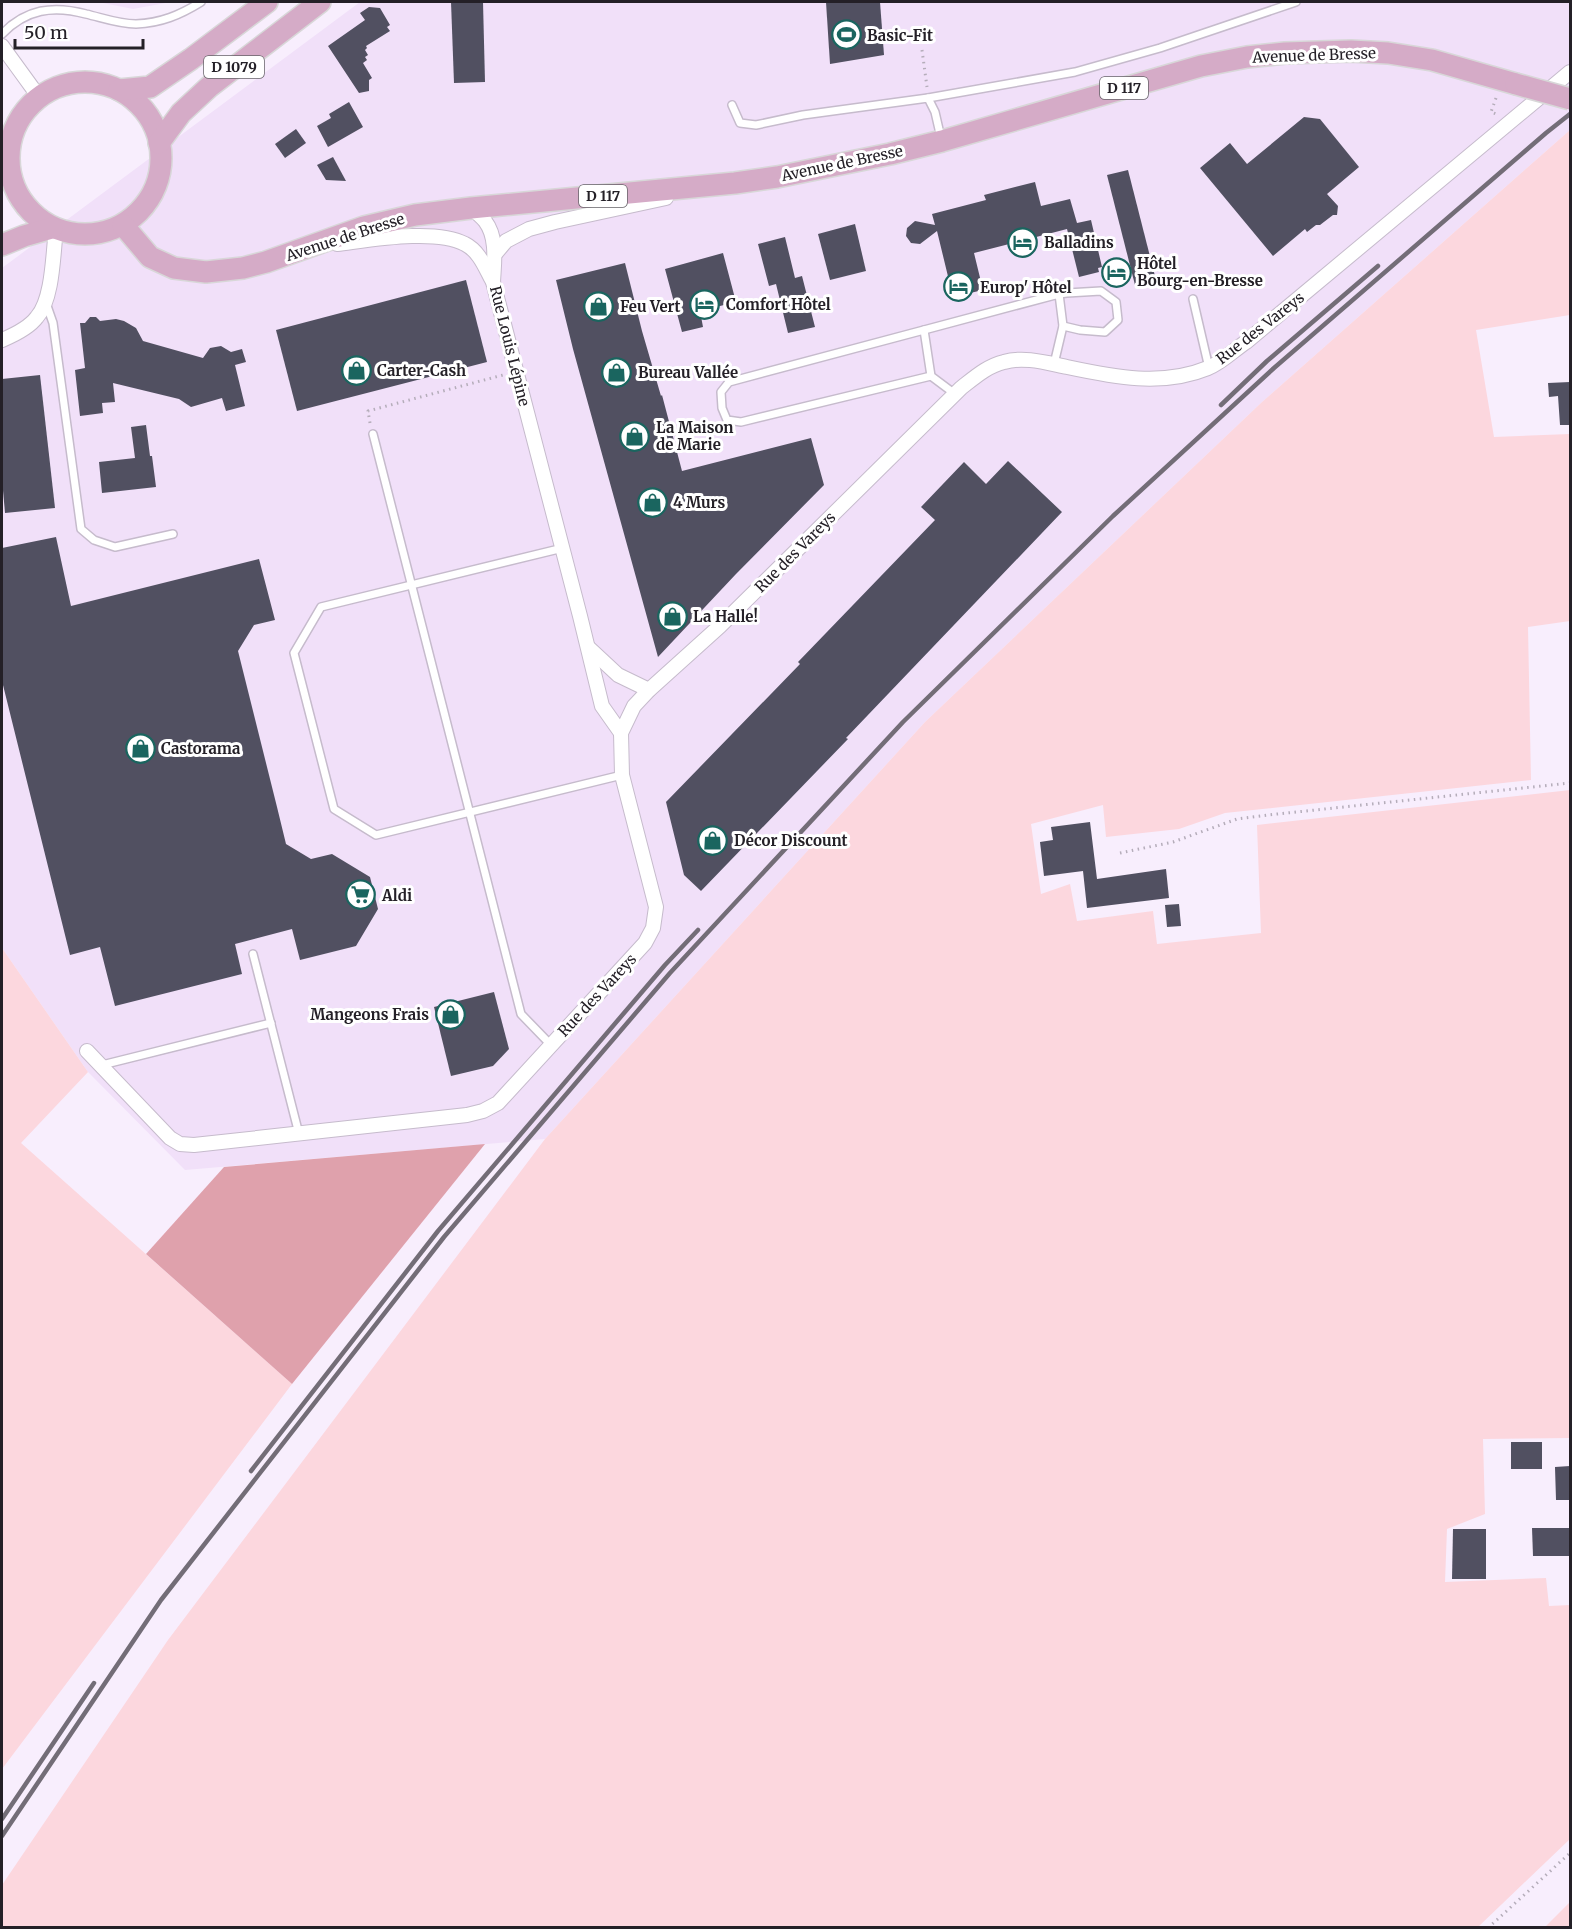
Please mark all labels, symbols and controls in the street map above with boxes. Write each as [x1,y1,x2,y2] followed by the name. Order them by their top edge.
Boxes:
[15,12,142,50] scale bar
[830,19,862,51] sports icon: Basic-Fit
[24,21,68,44] text: 50 m
[867,26,933,45] place label: Basic-Fit
[1251,43,1376,67] street label: Avenue de Bresse
[204,56,264,78] road number: D 1079
[1100,77,1148,99] road number: D 117
[779,141,905,185] street label: Avenue de Bresse
[579,185,627,207] road number: D 117
[282,209,407,265] street label: Avenue de Bresse
[1007,226,1039,258] hotel icon: Balladins
[1044,233,1114,252] place label: Balladins
[1137,254,1263,290] place label: Hôtel Bourg-en-Bresse
[1100,256,1132,288] hotel icon: Hôtel Bourg-en-Bresse
[943,271,975,303] hotel icon: Europ' Hôtel
[980,278,1072,297] place label: Europ' Hôtel
[486,284,534,408] street label: Rue Louis Lépine
[689,288,721,320] hotel icon: Comfort Hôtel
[1212,288,1308,368] street label: Rue des Vareys
[583,290,615,322] shop icon: Feu Vert
[726,295,831,314] place label: Comfort Hôtel
[620,297,681,316] place label: Feu Vert
[340,354,372,386] shop icon: Carter-Cash
[601,356,633,388] shop icon: Bureau Vallée
[377,361,466,380] place label: Carter-Cash
[638,363,738,382] place label: Bureau Vallée
[656,418,734,454] place label: La Maison de Marie
[619,420,651,452] shop icon: La Maison de Marie
[636,486,668,518] shop icon: 4 Murs
[673,493,725,512] place label: 4 Murs
[751,508,839,596] street label: Rue des Vareys
[656,600,688,632] shop icon: La Halle!
[693,607,758,626] place label: La Halle!
[124,732,156,764] shop icon: Castorama
[161,739,241,758] place label: Castorama
[697,824,729,856] shop icon: Décor Discount
[734,831,848,850] place label: Décor Discount
[345,879,377,911] supermarket icon: Aldi
[381,886,412,905] place label: Aldi
[554,950,640,1040] street label: Rue des Vareys
[434,998,466,1030] shop icon: Mangeons Frais
[310,1005,429,1024] place label: Mangeons Frais

